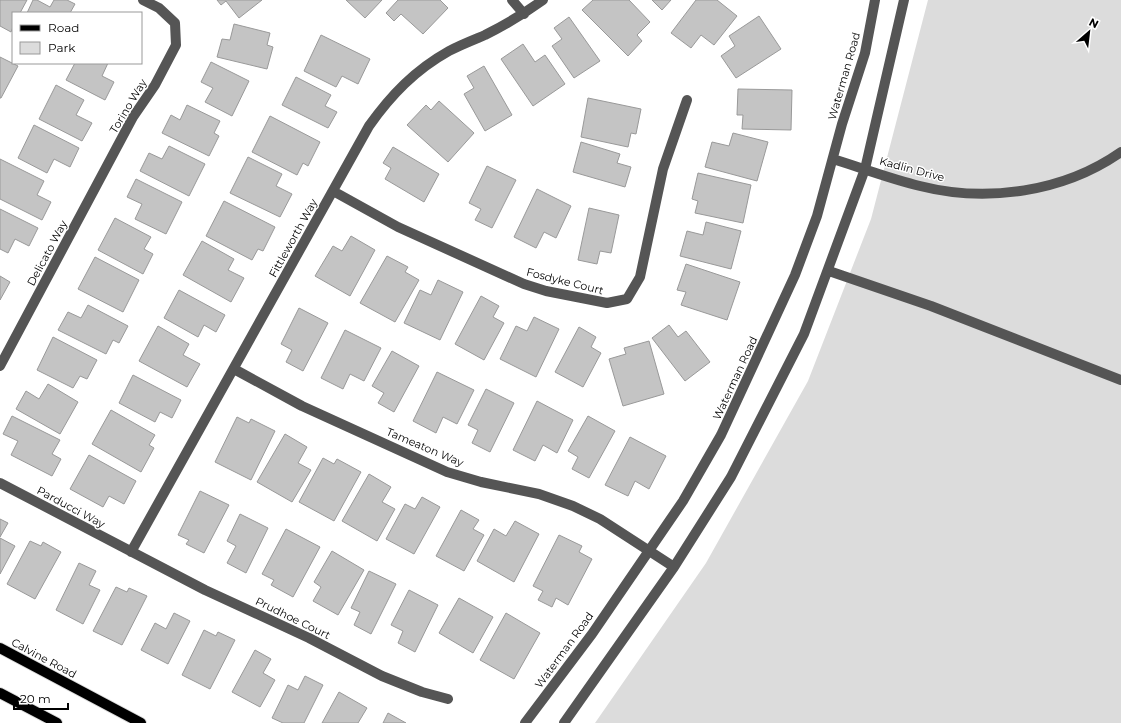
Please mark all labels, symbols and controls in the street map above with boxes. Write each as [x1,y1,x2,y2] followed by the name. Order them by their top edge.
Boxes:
[12,12,142,64] legend
[1069,12,1109,52] north arrow
[1086,15,1101,31] text: N
[48,20,79,35] text: Road
[825,31,863,121] street label: Waterman Road
[48,40,76,55] text: Park
[106,76,150,136] street label: Torino Way
[878,154,946,184] street label: Kadlin Drive
[266,196,320,280] street label: Fittleworth Way
[24,218,70,288] street label: Delicato Way
[525,265,606,297] street label: Fosdyke Court
[710,334,760,422] street label: Waterman Road
[384,424,466,470] street label: Tameaton Way
[34,483,108,531] street label: Parducci Way
[253,594,333,642] street label: Prudhoe Court
[532,609,596,691] street label: Waterman Road
[9,635,79,681] street label: Calvine Road
[14,685,68,711] scale bar
[20,691,51,706] text: 20 m

